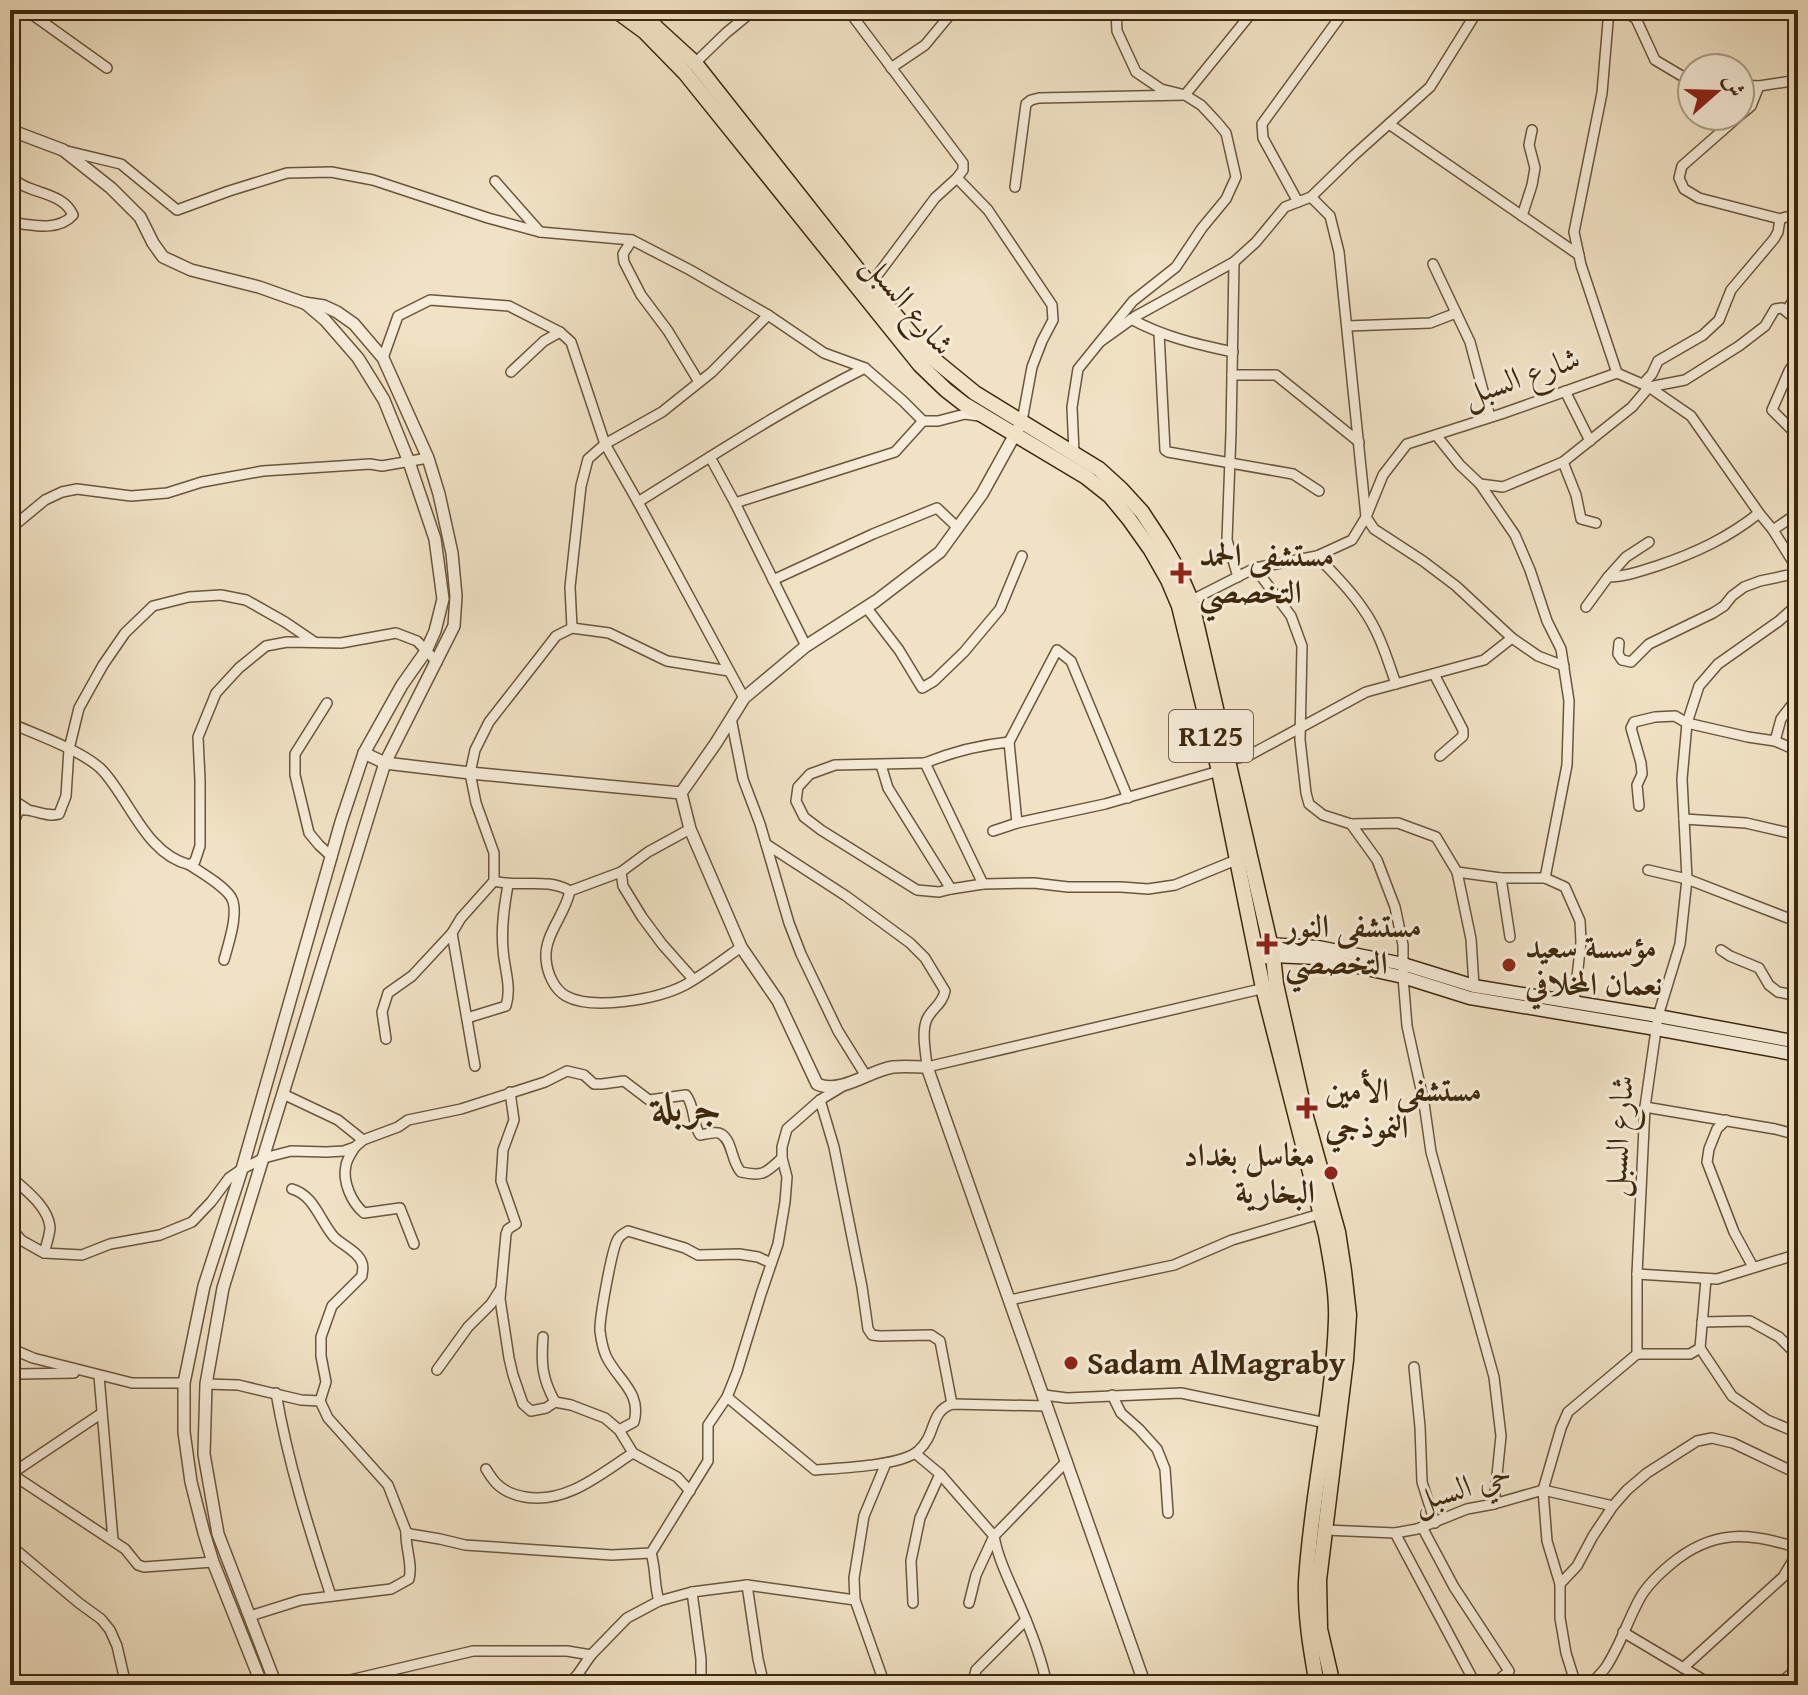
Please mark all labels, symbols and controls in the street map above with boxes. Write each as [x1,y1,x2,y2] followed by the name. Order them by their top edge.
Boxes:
[1676,52,1756,132] north arrow
[1716,69,1754,101] text: ش
[849,242,967,368] street label: شارع السبل
[1456,333,1587,421] street label: شارع السبل
[1199,531,1334,622] place label: مستشفى الحمد التخصصي
[1170,562,1192,584] marker: مستشفى الحمد التخصصي
[1169,710,1253,762] road number: R125
[1282,902,1422,993] place label: مستشفى النور التخصصي
[1524,923,1662,1010] place label: مؤسسة سعيد نعمان المخلافي
[1256,933,1278,955] marker: مستشفى النور التخصصي
[1500,956,1518,974] marker: مؤسسة سعيد نعمان المخلافي
[1324,1066,1482,1153] place label: مستشفى الأمين النموذجي
[1590,1074,1649,1199] street label: شارع السبل
[648,1076,721,1135] district label: جربلة
[1296,1097,1318,1119] marker: مستشفى الأمين النموذجي
[1183,1131,1315,1215] place label: مغاسل بغداد البخارية
[1322,1164,1340,1182] marker: مغاسل بغداد البخارية
[1087,1339,1346,1386] place label: Sadam AlMagraby
[1062,1354,1080,1372] marker: Sadam AlMagraby
[1407,1449,1518,1527] street label: حي السبل

